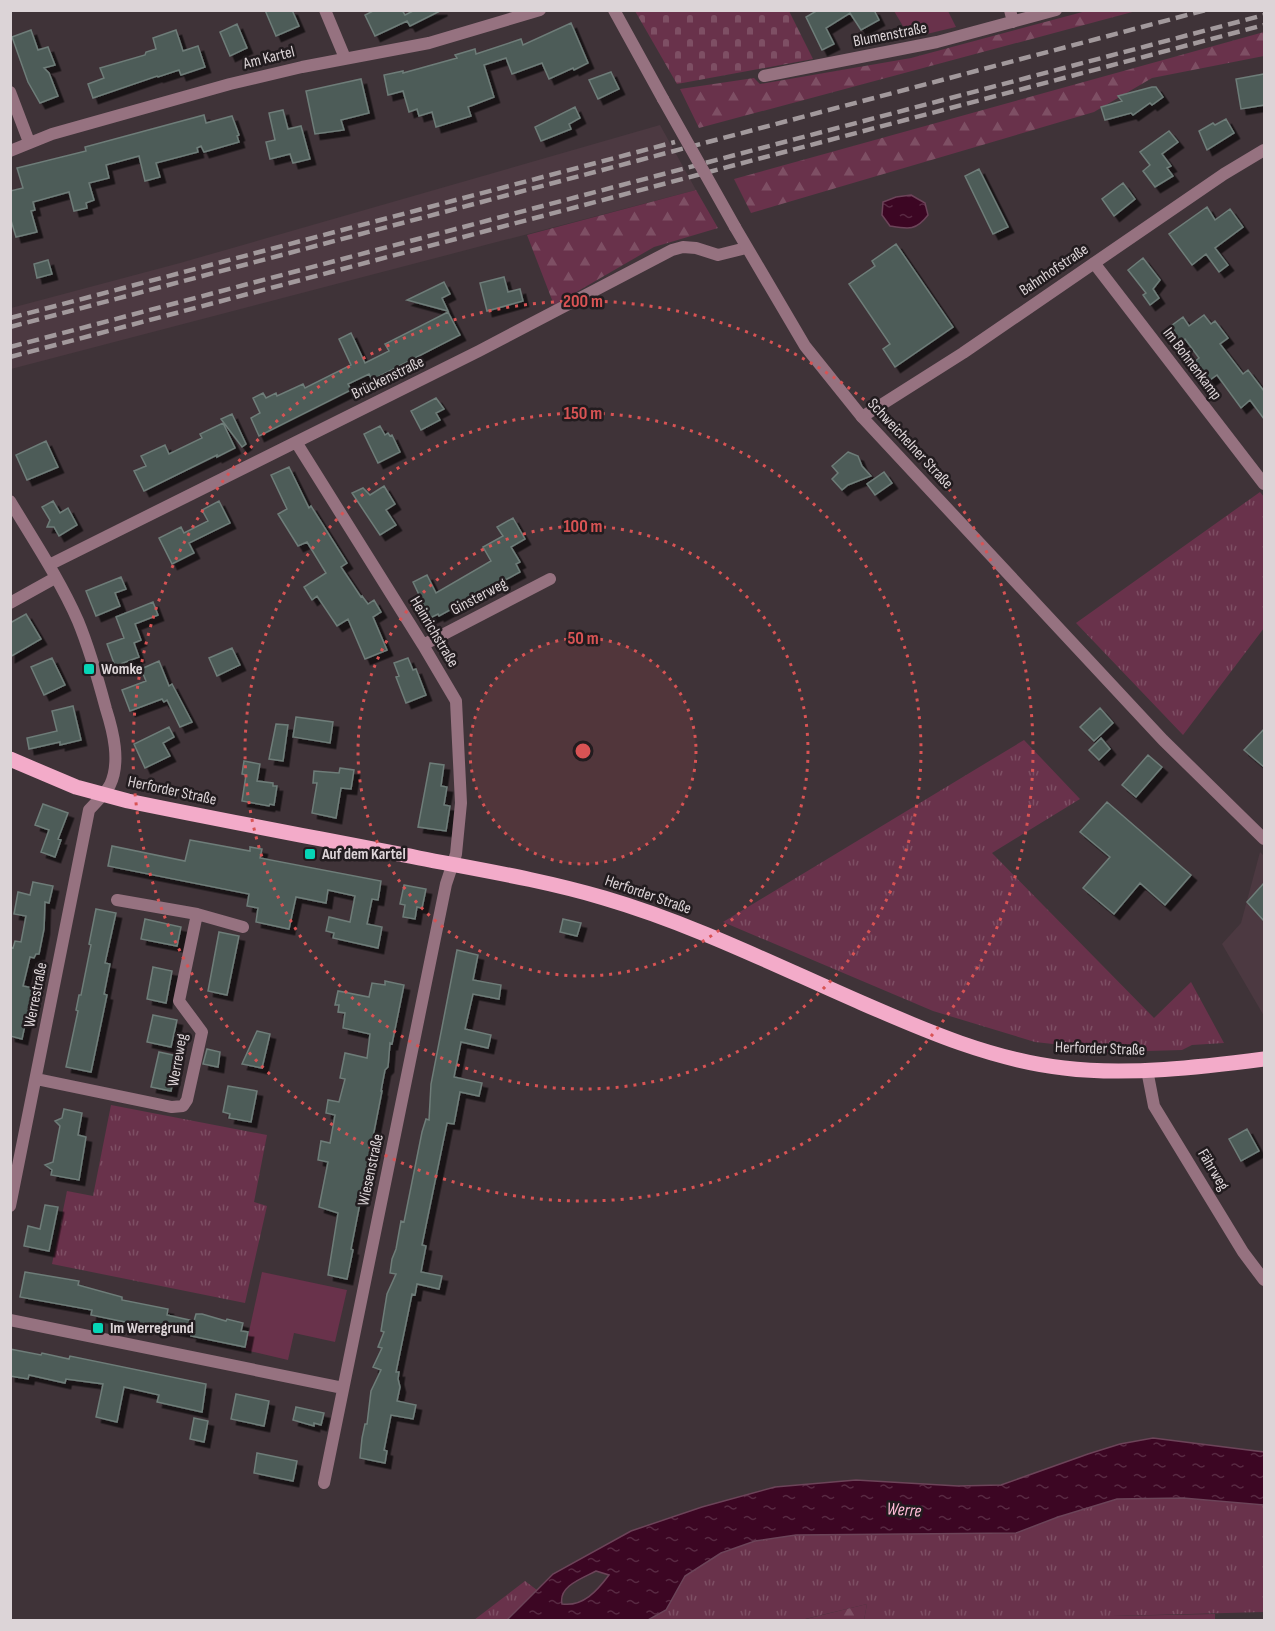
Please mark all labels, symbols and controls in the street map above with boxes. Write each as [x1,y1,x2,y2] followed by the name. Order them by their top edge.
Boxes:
[852,19,928,51] street label: Blumenstraße
[240,42,297,74] street label: Am Kartel
[1016,240,1092,300] street label: Bahnhofstraße
[563,291,603,312] text: 200 m
[1159,324,1225,404] street label: Im Bohnenkamp
[349,352,427,404] street label: Brückenstraße
[863,395,957,493] street label: Schweichelner Straße
[564,403,602,424] text: 150 m
[564,516,603,537] text: 100 m
[447,574,511,620] street label: Ginsterweg
[405,593,463,671] street label: Heinrichstraße
[567,628,599,649] text: 50 m
[101,660,143,679] place label: Womke
[82,662,96,676] marker: Womke
[573,741,593,761] centre of rings
[126,772,218,810] street label: Herforder Straße
[321,845,406,864] place label: Auf dem Kartel
[303,847,317,861] marker: Auf dem Kartel
[602,871,694,919] street label: Herforder Straße
[20,961,52,1029] street label: Werrestraße
[164,1032,192,1088] street label: Werreweg
[1055,1038,1145,1060] street label: Herforder Straße
[354,1132,388,1208] street label: Wiesenstraße
[1193,1146,1233,1194] street label: Fährweg
[110,1319,194,1338] place label: Im Werregrund
[91,1321,105,1335] marker: Im Werregrund
[886,1498,922,1522] water label: Werre

